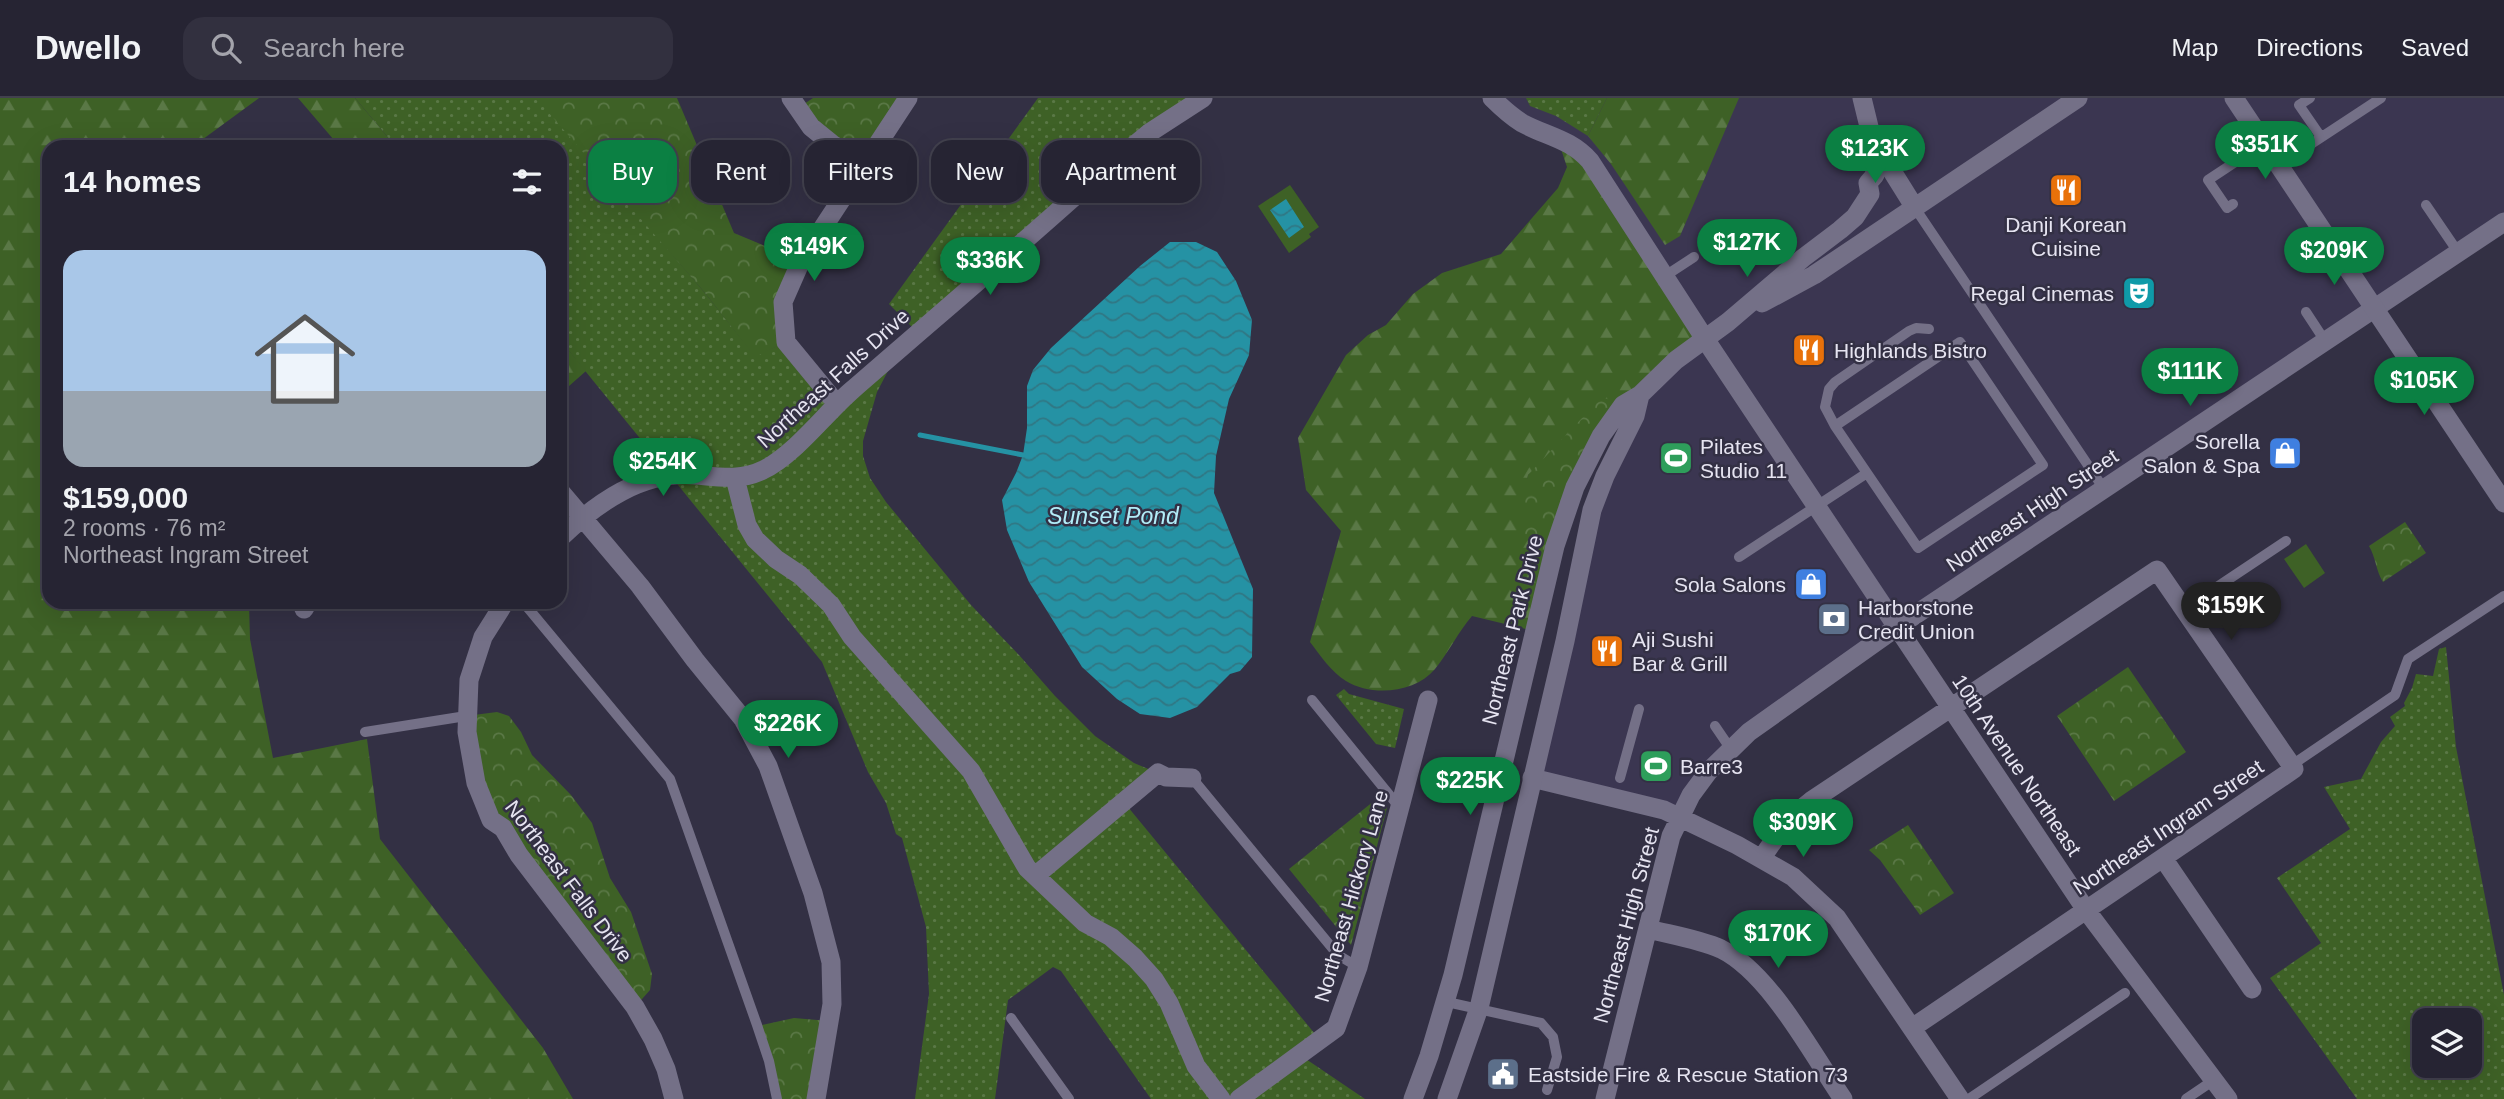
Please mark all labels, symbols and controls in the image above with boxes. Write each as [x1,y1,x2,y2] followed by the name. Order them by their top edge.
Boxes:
[183,17,673,80] search box
[35,29,141,66] text: Dwello
[207,29,245,67] icon: search
[263,33,405,63] text: Search here
[2172,34,2218,61] text: Map
[2256,34,2363,61] text: Directions
[2401,34,2469,61] text: Saved
[2216,122,2314,181] pin: $351K
[1826,126,1924,185] pin: $123K
[2231,131,2299,157] text: $351K
[1841,135,1909,161] text: $123K
[588,140,677,203] chip: Buy
[691,140,790,203] chip: Rent
[804,140,917,203] chip: Filters
[931,140,1027,203] chip: New
[1041,140,1200,203] chip: Apartment
[508,163,546,201] icon: filters
[63,165,201,198] text: 14 homes
[2047,171,2085,209] restaurant icon: Danji Korean Cuisine
[2005,213,2127,260] place label: Danji Korean Cuisine
[1698,220,1796,279] pin: $127K
[765,223,863,283] pin: $149K
[2285,228,2383,287] pin: $209K
[1713,229,1781,255] text: $127K
[780,233,848,259] text: $149K
[2300,237,2368,263] text: $209K
[941,238,1039,297] pin: $336K
[956,247,1024,273] text: $336K
[2120,274,2158,312] theatre icon: Regal Cinemas
[1970,282,2114,305] place label: Regal Cinemas
[242,296,368,422] icon: home
[752,304,914,452] street label: Northeast Falls Drive
[1790,331,1828,369] restaurant icon: Highlands Bistro
[1834,339,1987,362] place label: Highlands Bistro
[2141,348,2239,408] pin: $111K
[2157,358,2223,384] text: $111K
[2375,358,2473,417] pin: $105K
[2390,367,2458,393] text: $105K
[2143,430,2260,477] place label: Sorella Salon & Spa
[2266,434,2304,472] shop icon: Sorella Salon & Spa
[1700,435,1787,482] place label: Pilates Studio 11
[614,438,712,498] pin: $254K
[1657,439,1695,477] sports icon: Pilates Studio 11
[1942,444,2122,576] street label: Northeast High Street
[629,448,697,474] text: $254K
[63,481,188,514] text: $159,000
[1047,503,1180,529] water label: Sunset Pond
[63,515,225,541] text: 2 rooms · 76 m²
[1477,533,1547,727] street label: Northeast Park Drive
[63,542,308,568] text: Northeast Ingram Street
[1792,565,1830,603] shop icon: Sola Salons
[1674,573,1786,596] place label: Sola Salons
[2182,582,2280,642] pin: $159K
[2197,592,2265,618] text: $159K
[1858,596,1975,643] place label: Harborstone Credit Union
[1815,600,1853,638] bank icon: Harborstone Credit Union
[1632,628,1728,675] place label: Aji Sushi Bar & Grill
[1588,632,1626,670] restaurant icon: Aji Sushi Bar & Grill
[1948,670,2086,860] street label: 10th Avenue Northeast
[739,700,837,760] pin: $226K
[754,710,822,736] text: $226K
[1637,747,1675,785] sports icon: Barre3
[1680,755,1743,778] place label: Barre3
[2069,755,2267,899] street label: Northeast Ingram Street
[1421,758,1519,817] pin: $225K
[1436,767,1504,793] text: $225K
[1310,787,1392,1005] street label: Northeast Hickory Lane
[501,796,637,966] street label: Northeast Falls Drive
[1754,800,1852,859] pin: $309K
[1769,809,1837,835] text: $309K
[1589,824,1663,1026] street label: Northeast High Street
[1729,910,1827,970] pin: $170K
[1744,920,1812,946] text: $170K
[2412,1008,2482,1078] map controls
[2412,1008,2482,1078] button: layers
[1484,1055,1522,1093] public building icon: Eastside Fire & Rescue Station 73
[1528,1063,1848,1086] place label: Eastside Fire & Rescue Station 73

